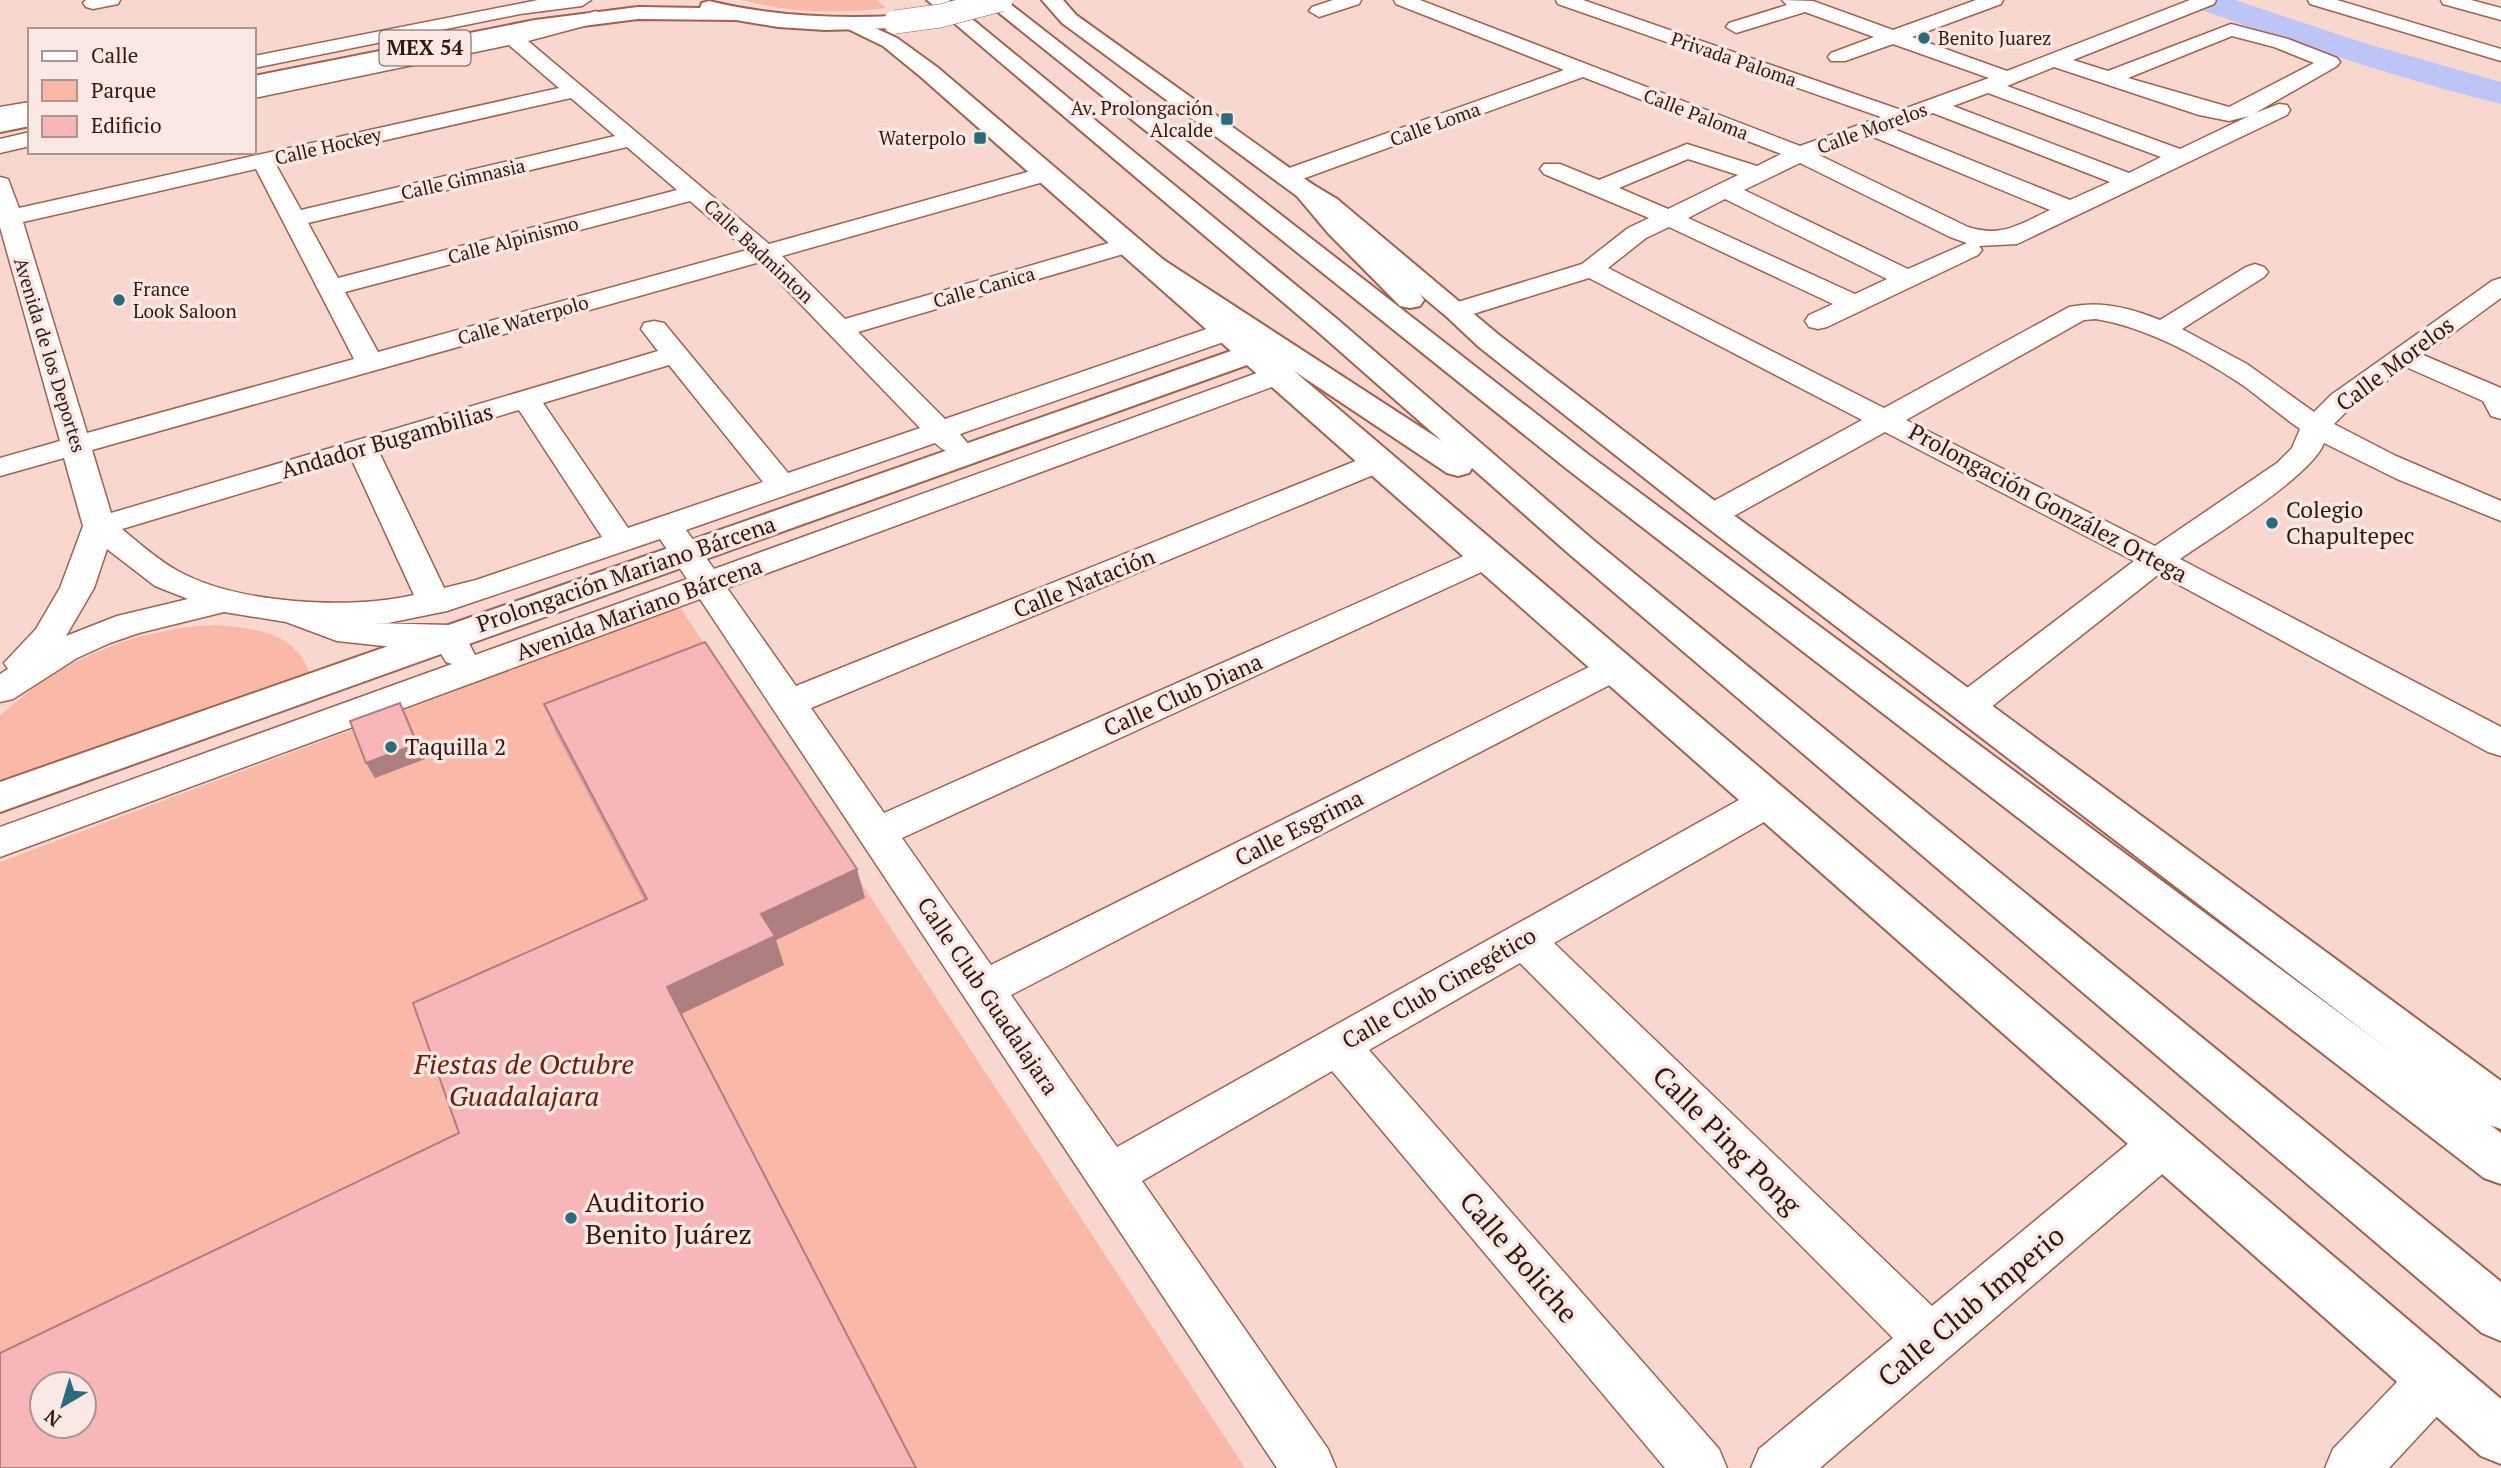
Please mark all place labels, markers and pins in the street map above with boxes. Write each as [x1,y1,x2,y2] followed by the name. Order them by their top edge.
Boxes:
[1938,25,2051,50] place label: Benito Juarez
[1916,30,1932,46] marker: Benito Juarez
[1071,95,1213,142] place label: Av. Prolongación Alcalde
[1219,111,1235,127] marker: Av. Prolongación Alcalde
[879,125,966,150] place label: Waterpolo
[972,130,988,146] marker: Waterpolo
[133,276,237,323] place label: France Look Saloon
[111,292,127,308] marker: France Look Saloon
[2286,494,2414,551] place label: Colegio Chapultepec
[2264,515,2280,531] marker: Colegio Chapultepec
[405,731,506,762] place label: Taquilla 2
[383,739,399,755] marker: Taquilla 2
[585,1183,752,1252] place label: Auditorio Benito Juárez
[563,1210,579,1226] marker: Auditorio Benito Juárez

